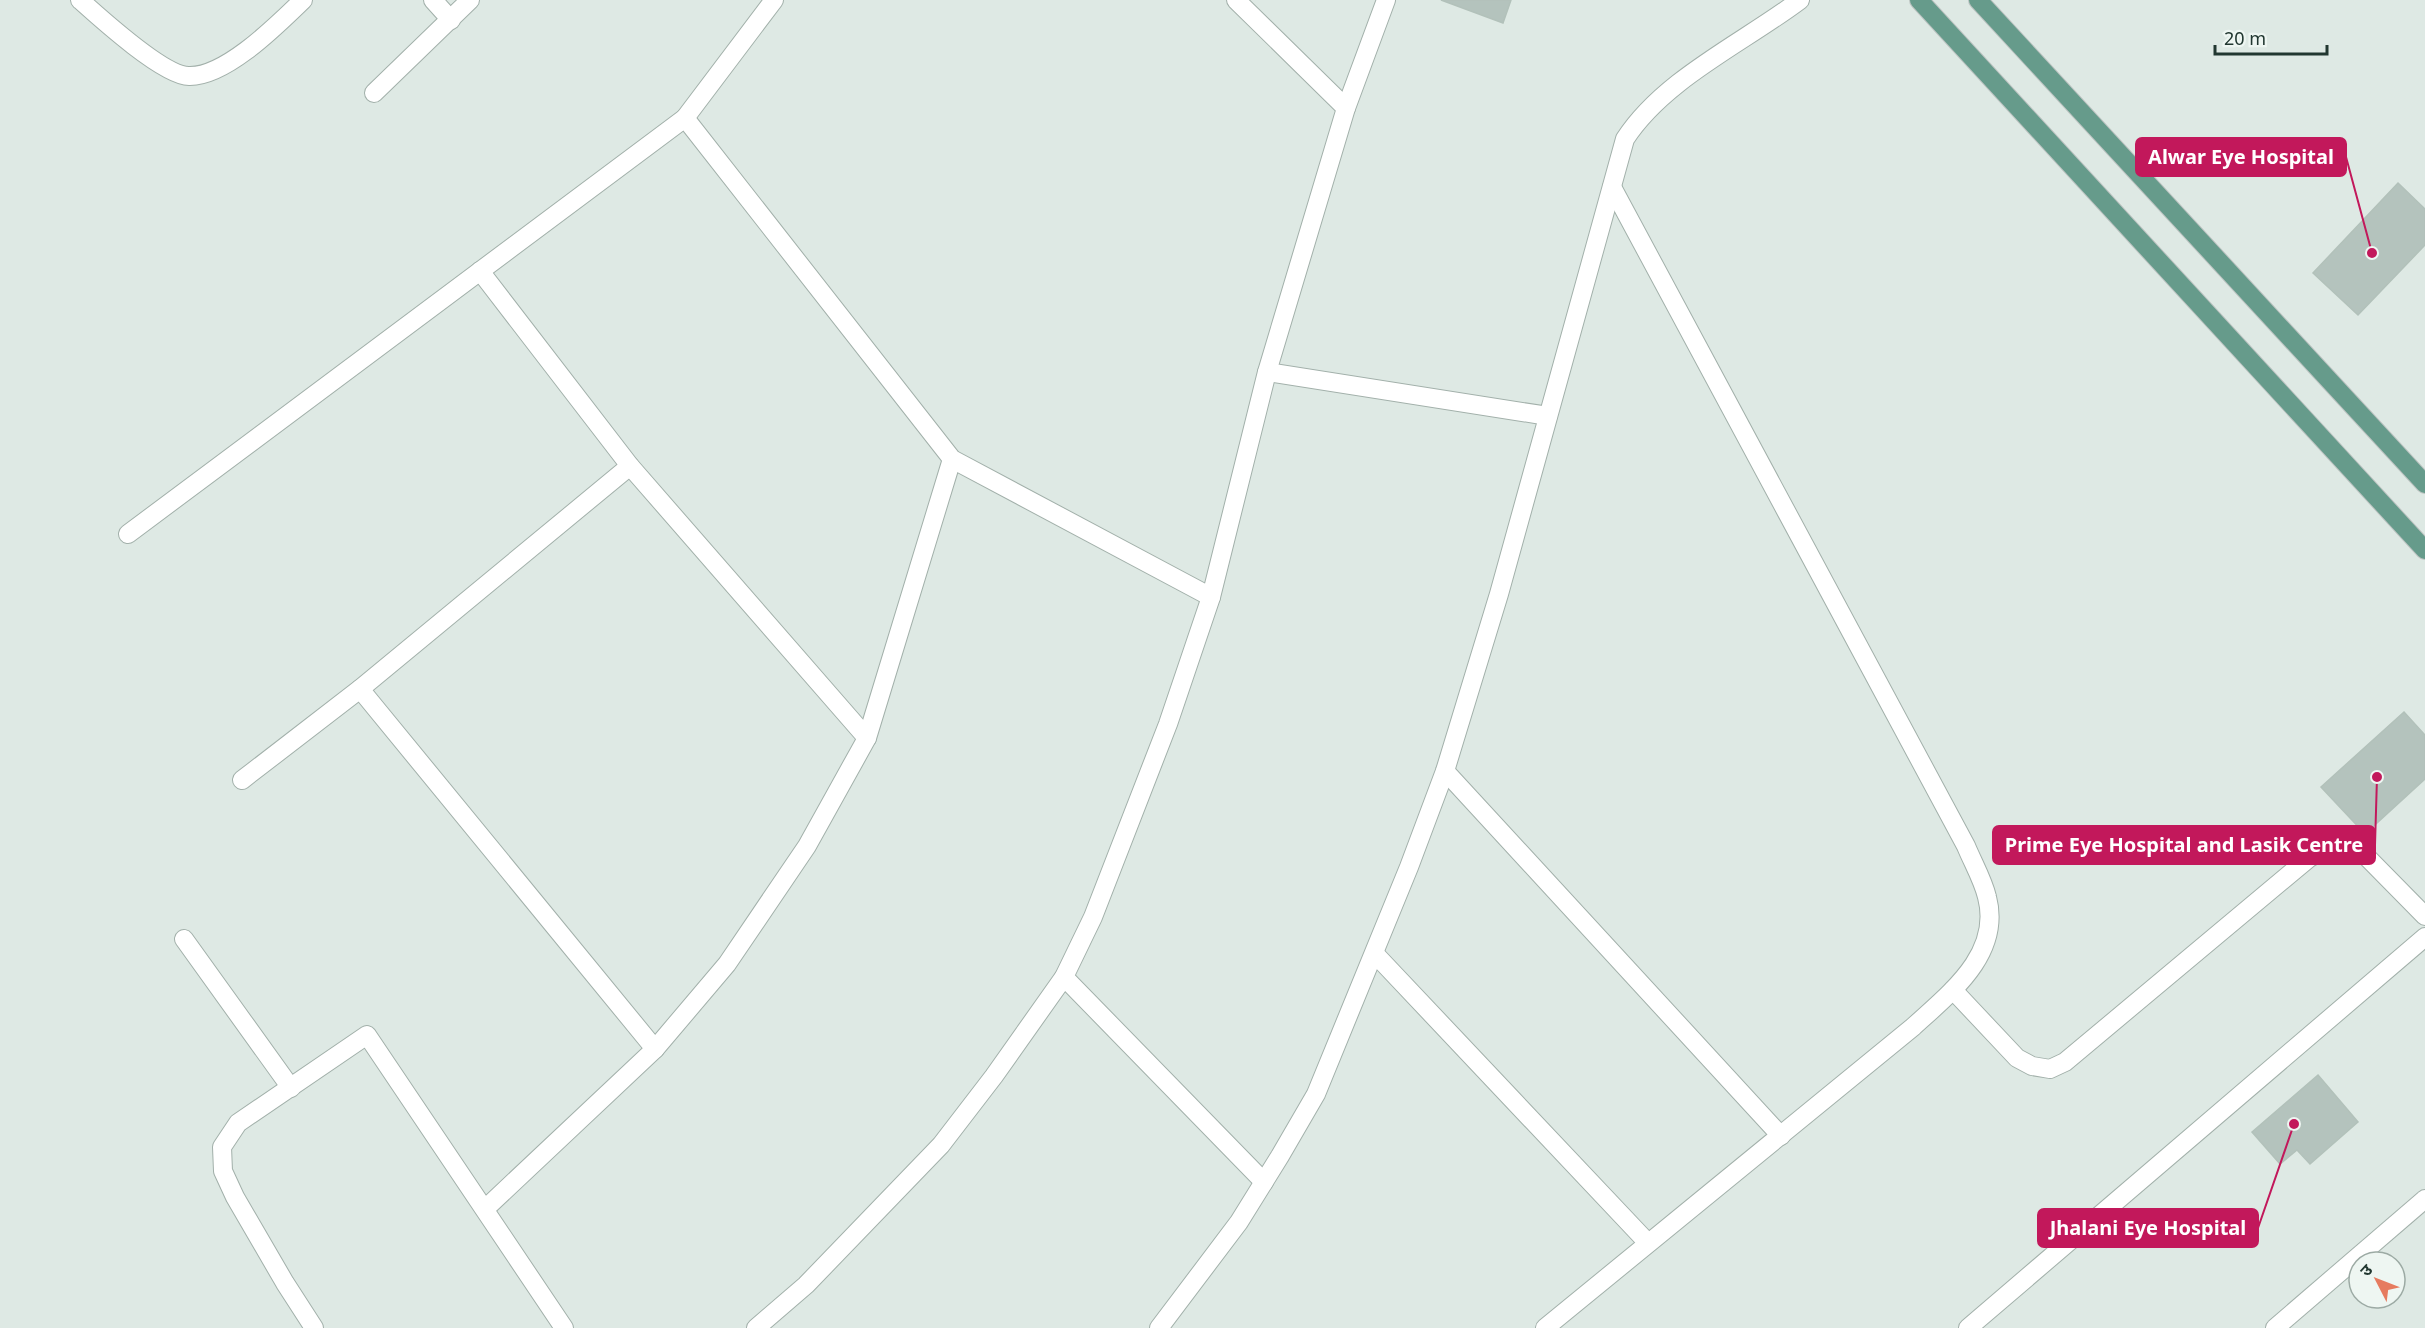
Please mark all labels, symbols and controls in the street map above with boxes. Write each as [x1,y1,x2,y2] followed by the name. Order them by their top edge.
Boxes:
[2215,18,2328,56] scale bar
[2224,26,2266,50] text: 20 m
[2136,138,2346,176] callout: Alwar Eye Hospital
[2148,143,2334,170] text: Alwar Eye Hospital
[1993,826,2375,864] callout: Prime Eye Hospital and Lasik Centre
[2005,831,2363,858] text: Prime Eye Hospital and Lasik Centre
[2038,1209,2258,1247] callout: Jhalani Eye Hospital
[2048,1214,2246,1241] text: Jhalani Eye Hospital
[2347,1250,2407,1310] north arrow
[2355,1259,2378,1281] text: उ

